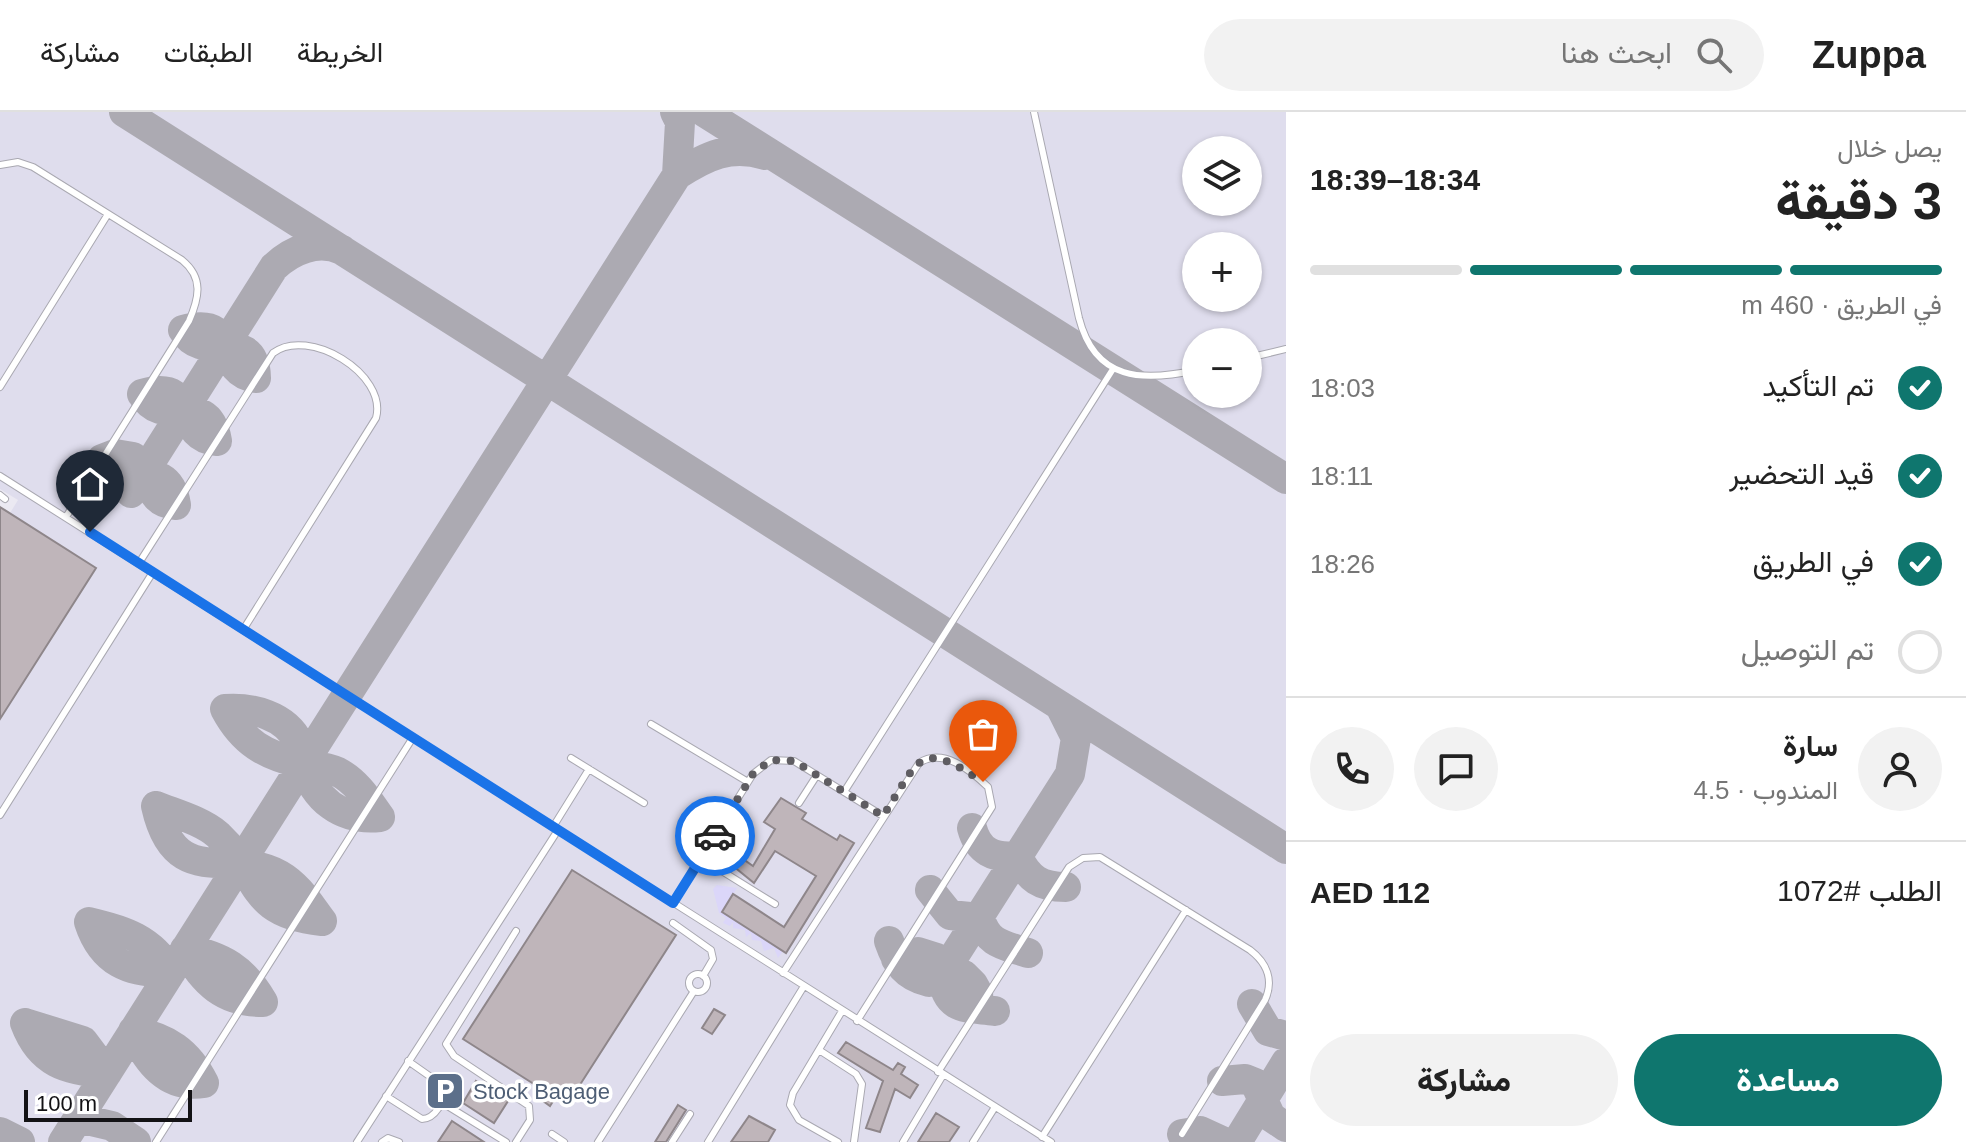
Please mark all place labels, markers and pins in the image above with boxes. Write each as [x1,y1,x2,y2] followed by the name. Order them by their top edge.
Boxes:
[56,450,124,532] pin
[949,700,1017,782] pin
[424,1070,466,1112] parking icon: Stock Bagage
[473,1079,610,1104] place label: Stock Bagage

